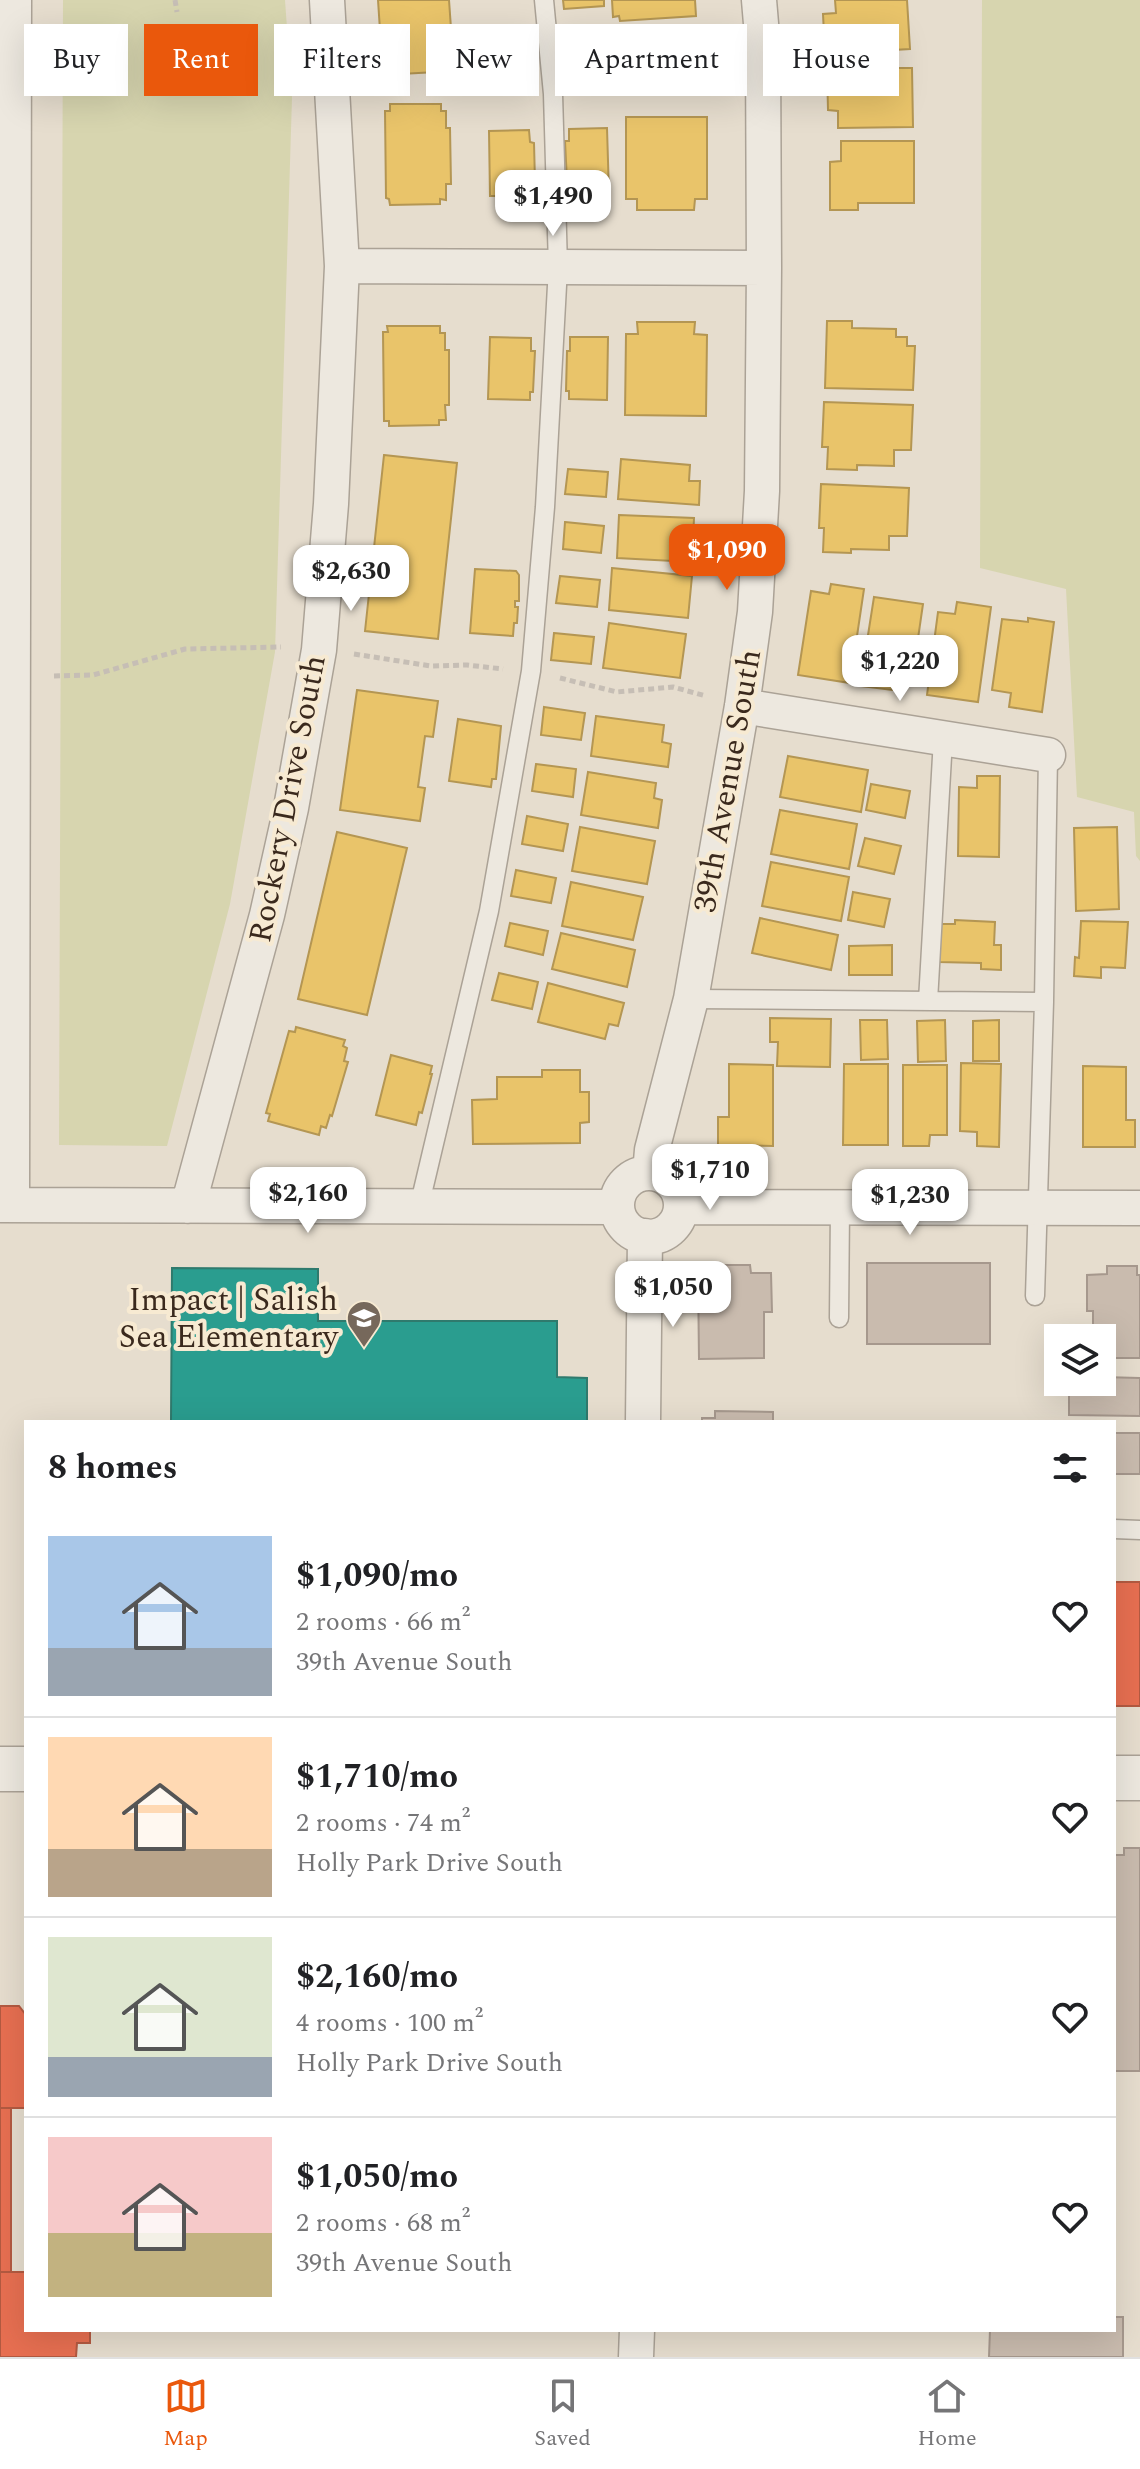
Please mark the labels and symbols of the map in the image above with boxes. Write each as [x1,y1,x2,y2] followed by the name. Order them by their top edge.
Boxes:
[488,170,618,238] pin: $1,490
[662,524,792,592] pin: $1,090
[286,545,416,613] pin: $2,630
[835,635,965,703] pin: $1,220
[681,646,775,916] street label: 39th Avenue South
[236,651,340,947] street label: Rockery Drive South
[645,1144,775,1212] pin: $1,710
[243,1167,373,1235] pin: $2,160
[845,1169,975,1237] pin: $1,230
[608,1261,738,1329] pin: $1,050
[119,1276,340,1362] place label: Impact | Salish Sea Elementary
[345,1299,383,1349] school or university icon: Impact | Salish Sea Elementary

